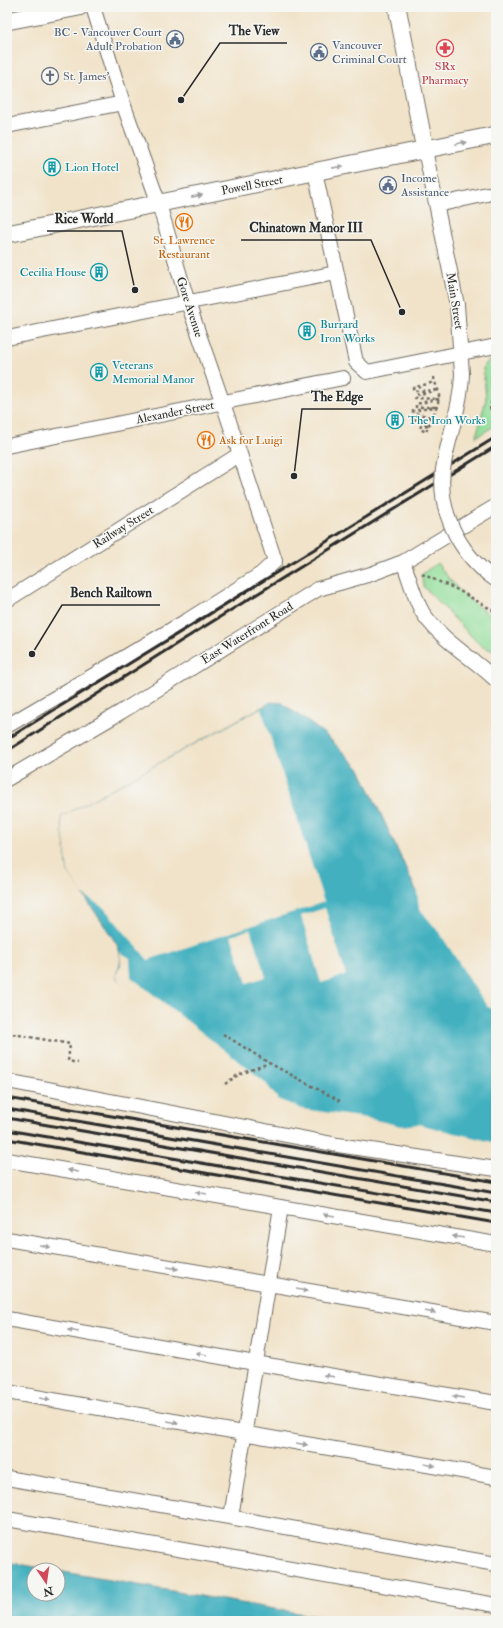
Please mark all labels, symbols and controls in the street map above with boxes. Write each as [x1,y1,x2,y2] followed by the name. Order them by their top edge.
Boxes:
[220,18,287,43] callout: The View
[228,23,280,39] text: The View
[54,25,162,54] place label: BC - Vancouver Court Adult Probation
[165,29,185,49] public building icon: BC - Vancouver Court Adult Probation
[332,38,407,67] place label: Vancouver Criminal Court
[435,38,455,58] pharmacy icon: SRx Pharmacy
[309,42,329,62] public building icon: Vancouver Criminal Court
[421,59,469,88] place label: SRx Pharmacy
[40,66,60,86] church icon: St. James'
[63,69,109,84] place label: St. James'
[454,139,467,145] one-way arrow
[42,157,62,177] building icon: Lion Hotel
[65,160,119,175] place label: Lion Hotel
[332,164,344,170] one-way arrow
[400,171,449,200] place label: Income Assistance
[220,172,284,199] street label: Powell Street
[378,175,398,195] public building icon: Income Assistance
[191,192,203,198] one-way arrow
[47,206,122,231] callout: Rice World
[55,211,114,227] text: Rice World
[174,212,194,232] restaurant icon: St. Lawrence Restaurant
[241,215,371,240] callout: Chinatown Manor III
[249,220,364,236] text: Chinatown Manor III
[153,233,215,262] place label: St. Lawrence Restaurant
[89,262,109,282] building icon: Cecilia House
[20,265,86,280] place label: Cecilia House
[443,272,466,331] street label: Main Street
[173,275,206,339] street label: Gore Avenue
[320,317,375,346] place label: Burrard Iron Works
[297,321,317,341] building icon: Burrard Iron Works
[112,358,195,387] place label: Veterans Memorial Manor
[89,362,109,382] building icon: Veterans Memorial Manor
[302,384,371,409] callout: The Edge
[310,389,364,406] text: The Edge
[134,398,215,428] street label: Alexander Street
[385,410,405,430] building icon: The Iron Works
[408,413,486,428] place label: The Iron Works
[196,430,216,450] restaurant icon: Ask for Luigi
[218,433,283,448] place label: Ask for Luigi
[90,503,156,552] street label: Railway Street
[62,580,160,605] callout: Bench Railtown
[70,585,152,601] text: Bench Railtown
[199,599,296,668] street label: East Waterfront Road
[67,1168,79,1174] one-way arrow
[195,1190,207,1196] one-way arrow
[323,1212,335,1218] one-way arrow
[451,1234,464,1240] one-way arrow
[39,1243,52,1249] one-way arrow
[167,1265,180,1271] one-way arrow
[295,1287,308,1293] one-way arrow
[424,1309,436,1315] one-way arrow
[67,1328,79,1334] one-way arrow
[195,1351,207,1357] one-way arrow
[323,1372,335,1378] one-way arrow
[451,1394,464,1400] one-way arrow
[39,1396,52,1402] one-way arrow
[167,1419,180,1425] one-way arrow
[295,1441,308,1447] one-way arrow
[424,1463,436,1469] one-way arrow
[26,1562,66,1602] north arrow
[41,1584,55,1599] text: N

